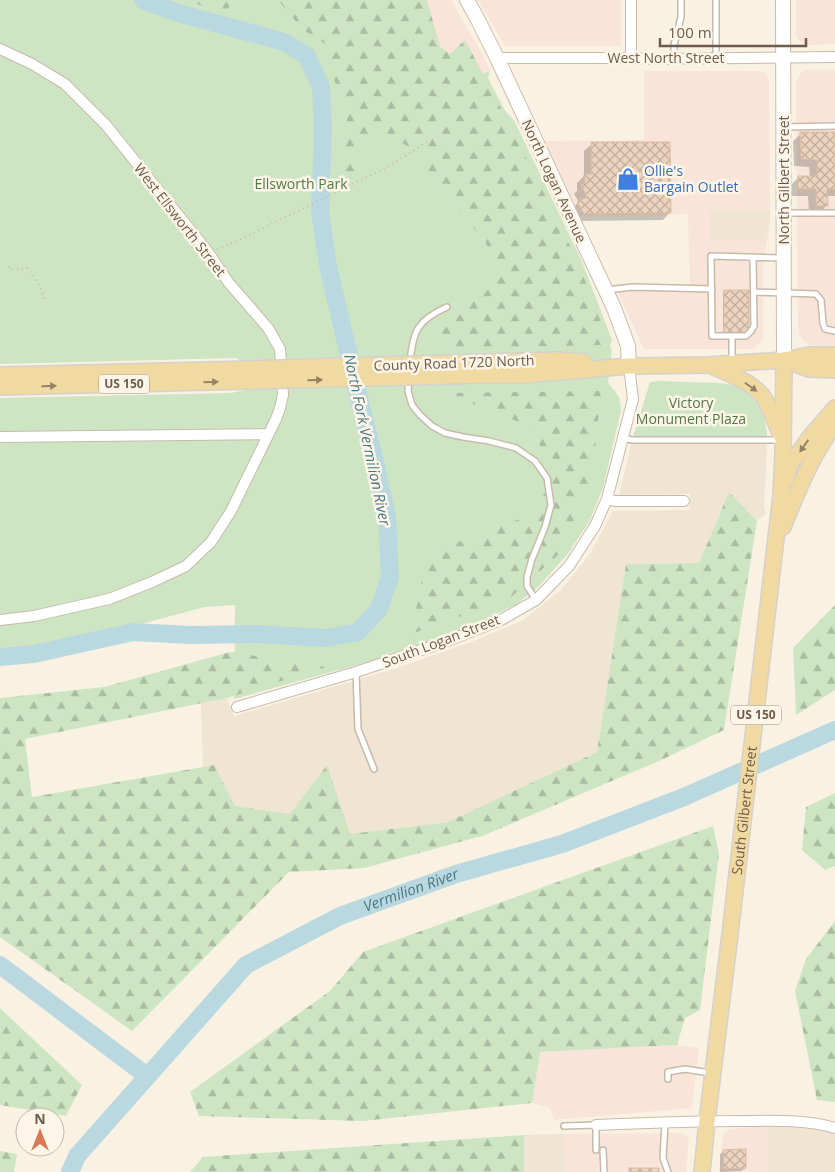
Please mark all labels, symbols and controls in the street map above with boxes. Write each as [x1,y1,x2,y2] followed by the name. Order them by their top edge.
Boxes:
[660,15,806,47] scale bar
[668,22,712,42] text: 100 m
[607,48,725,67] street label: West North Street
[774,115,793,245] street label: North Gilbert Street
[518,116,591,246] street label: North Logan Avenue
[130,159,231,280] street label: West Ellsworth Street
[644,161,739,196] place label: Ollie's Bargain Outlet
[615,166,641,192] shop icon: Ollie's Bargain Outlet
[254,174,348,193] park label: Ellsworth Park
[373,350,535,375] street label: County Road 1720 North
[340,352,396,528] water label: North Fork Vermilion River
[99,374,149,394] road number: US 150
[307,375,323,383] one-way arrow
[203,378,219,386] one-way arrow
[41,381,57,389] one-way arrow
[744,382,758,392] one-way arrow
[636,393,746,428] park label: Victory Monument Plaza
[799,439,809,453] one-way arrow
[379,609,502,672] street label: South Logan Street
[731,706,781,724] road number: US 150
[727,745,761,876] street label: South Gilbert Street
[360,863,462,916] water label: Vermilion River
[15,1107,65,1157] north arrow
[34,1109,46,1128] text: N

